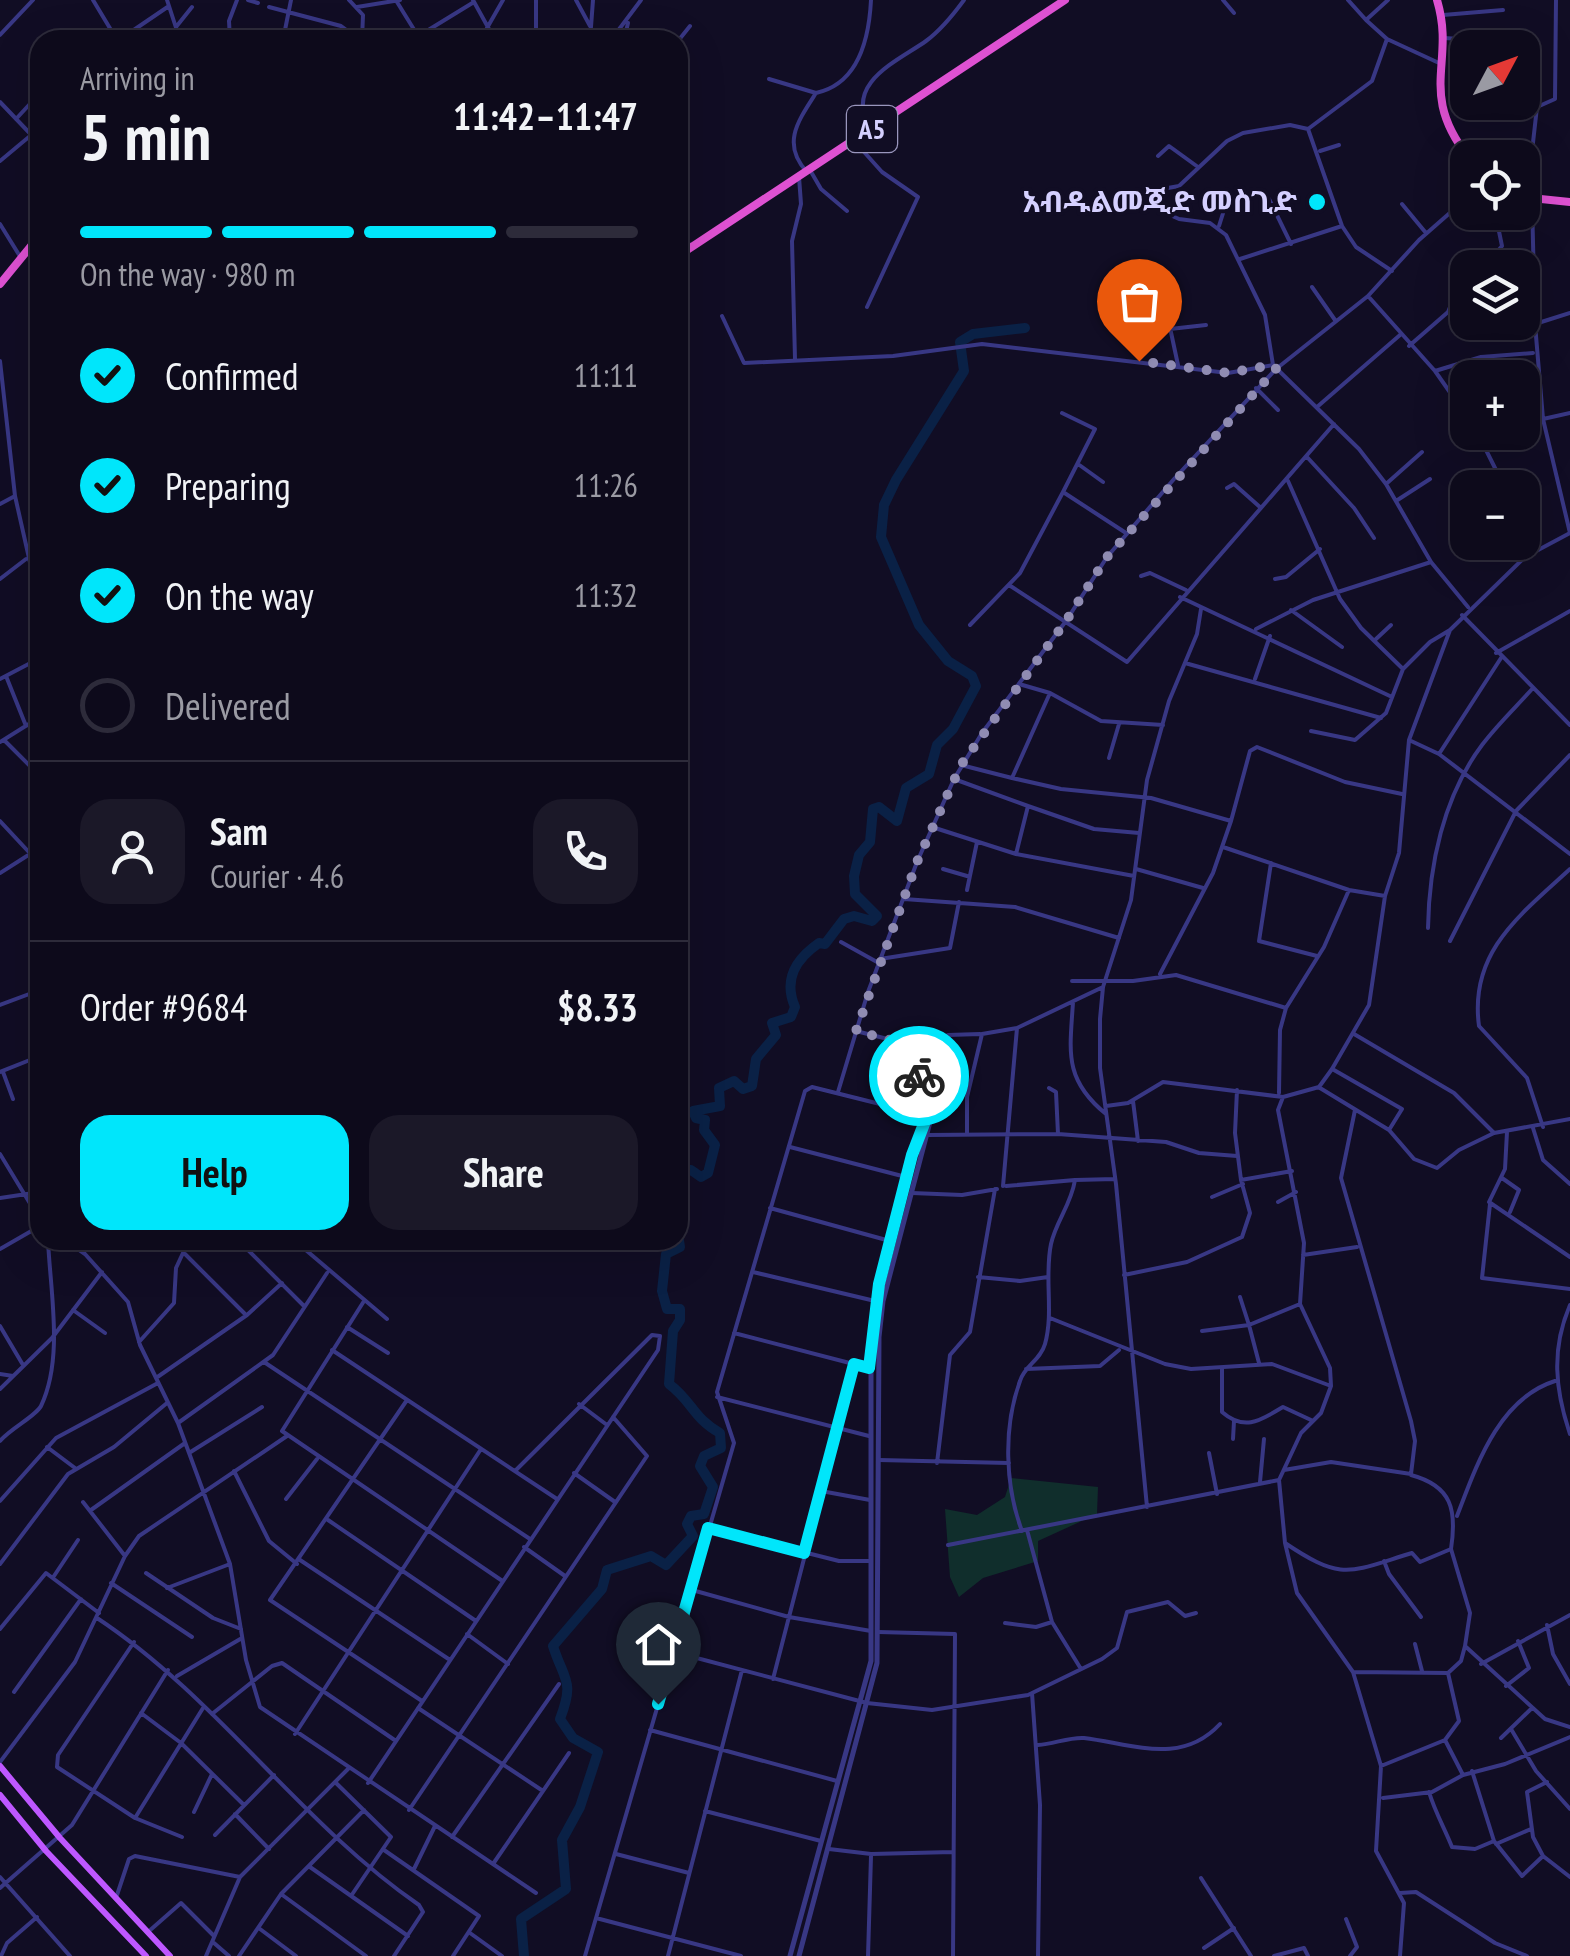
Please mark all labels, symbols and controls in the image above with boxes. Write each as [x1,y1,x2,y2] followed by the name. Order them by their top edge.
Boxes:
[1450,30,1540,120] north arrow
[1450,30,1540,560] map controls
[80,57,195,99] text: Arriving in
[453,91,638,140] text: 11:42–11:47
[80,94,211,178] text: 5 min
[847,106,897,152] road number: A5
[1450,140,1540,230] button: locate
[1023,181,1298,220] place label: አብዱልመጂድ መስጊድ
[1306,191,1328,213] marker: አብዱልመጂድ መስጊድ
[1450,250,1540,340] button: layers
[80,253,295,295] text: On the way · 980 m
[1097,259,1182,362] pin
[1112,274,1167,329] icon: bag
[80,348,135,403] icon: check
[165,351,298,400] text: Confirmed
[574,354,638,396] text: 11:11
[1450,360,1540,450] button: +
[80,458,135,513] icon: check
[165,461,291,510] text: Preparing
[574,464,638,506] text: 11:26
[1450,470,1540,560] button: −
[80,568,135,623] icon: check
[165,571,313,620] text: On the way
[574,574,638,616] text: 11:32
[165,681,291,730] text: Delivered
[80,799,185,904] button: person
[533,799,638,904] button: phone
[210,806,268,855] text: Sam
[210,855,344,897] text: Courier · 4.6
[80,982,247,1031] text: Order #9684
[557,982,638,1031] text: $8.33
[869,1026,969,1126] courier
[892,1049,947,1104] icon: bike
[80,1115,349,1230] button: Help
[369,1115,638,1230] button: Share
[616,1602,701,1705] pin
[631,1617,686,1672] icon: home

